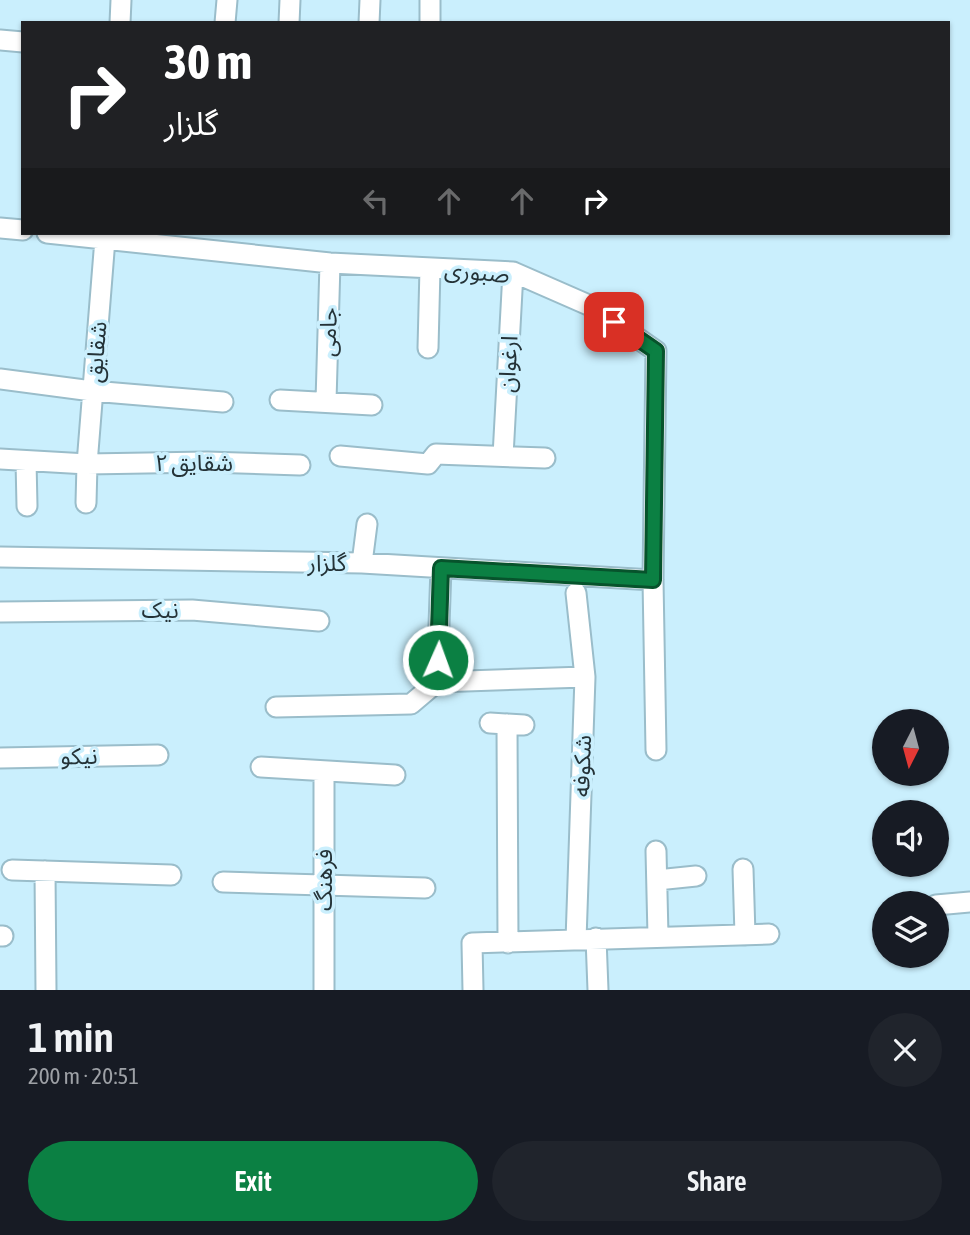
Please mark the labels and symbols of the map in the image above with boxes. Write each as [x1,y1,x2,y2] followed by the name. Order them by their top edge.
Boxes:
[443,256,511,289] street label: صبوری
[584,292,644,352] pin
[314,307,342,357] street label: جامی
[80,320,113,384] street label: شقایق
[494,335,523,393] street label: ارغوان
[155,450,233,477] street label: شقایق ۲
[307,550,347,577] street label: گلزار
[141,597,179,623] street label: نیک
[401,623,475,697] position arrow
[872,709,948,786] north arrow
[568,735,597,797] street label: شکوفه
[60,743,98,770] street label: نیکو
[311,849,338,911] street label: فرهنگ

